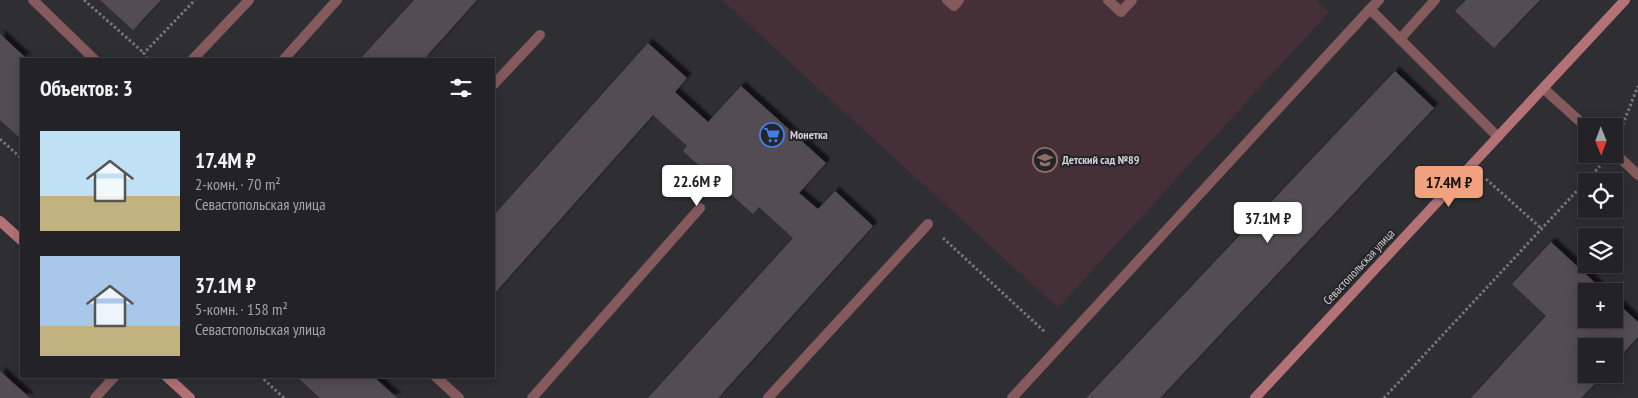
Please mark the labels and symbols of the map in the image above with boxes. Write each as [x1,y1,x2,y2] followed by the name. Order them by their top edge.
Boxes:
[1578,118,1622,162] north arrow
[759,122,785,148] supermarket icon: Монетка
[790,127,828,142] place label: Монетка
[1032,147,1058,173] school or university icon: Детский сад №89
[1062,152,1140,167] place label: Детский сад №89
[651,164,743,207] pin: 22.6M ₽
[1403,166,1495,208] pin: 17.4M ₽
[1222,202,1314,244] pin: 37.1M ₽
[1320,226,1398,308] street label: Севастопольская улица

